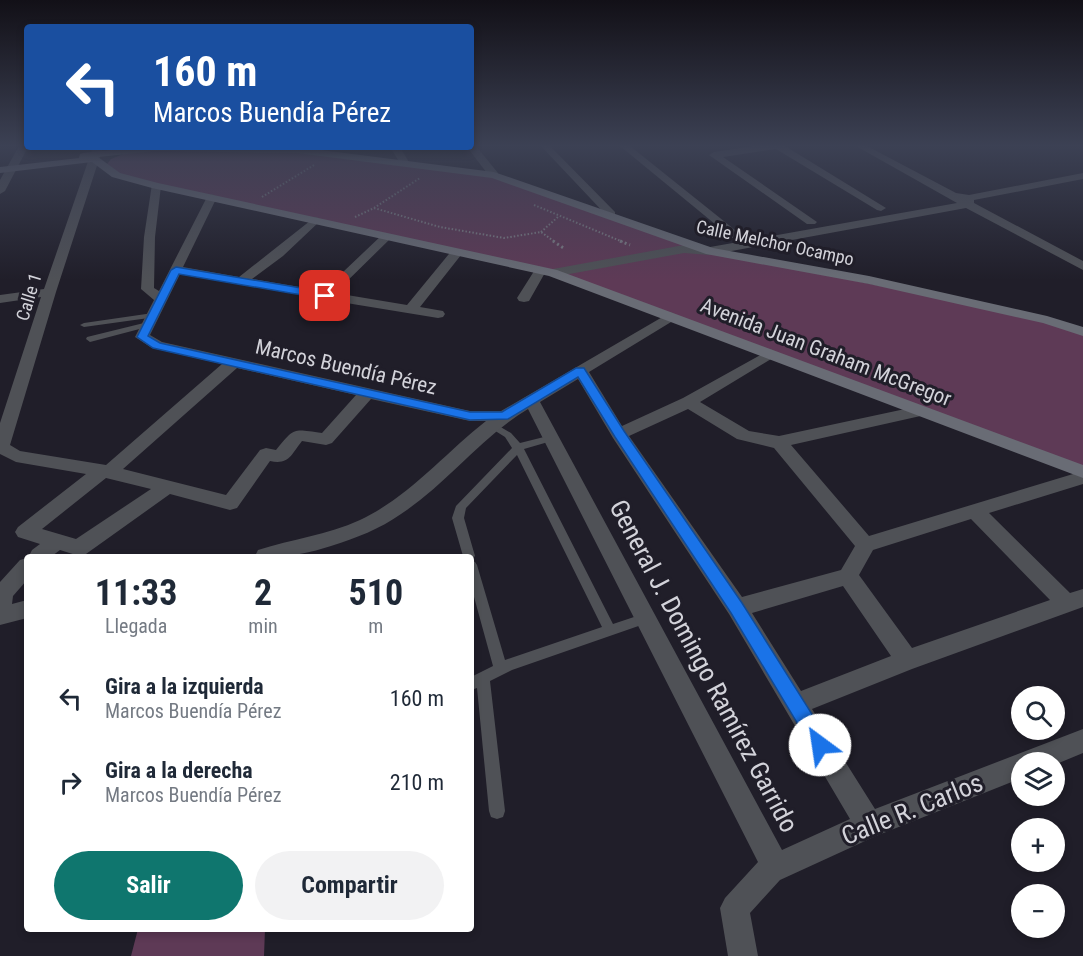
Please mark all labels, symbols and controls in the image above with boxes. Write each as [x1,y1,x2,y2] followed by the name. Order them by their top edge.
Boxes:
[153,47,258,96] text: 160 m
[54,48,132,126] icon: left
[153,97,391,129] text: Marcos Buendía Pérez
[694,216,856,269] street label: Calle Melchor Ocampo
[299,270,350,321] pin
[11,271,46,323] street label: Calle 1
[308,279,341,312] icon: arrive
[697,293,955,411] street label: Avenida Juan Graham McGregor
[253,334,439,400] street label: Marcos Buendía Pérez
[603,495,805,837] street label: General J. Domingo Ramírez Garrido
[95,572,177,614] text: 11:33
[254,572,272,614] text: 2
[349,572,403,614] text: 510
[105,614,167,638] text: Llegada
[248,614,278,638] text: min
[368,614,383,638] text: m
[105,674,264,699] text: Gira a la izquierda
[54,682,87,715] icon: left
[390,686,444,711] text: 160 m
[1011,686,1065,938] map controls
[1011,686,1065,740] button: search
[105,699,281,723] text: Marcos Buendía Pérez
[788,713,852,777] position arrow
[1011,752,1065,806] button: layers
[105,758,253,783] text: Gira a la derecha
[54,766,87,799] icon: right
[837,767,987,851] street label: Calle R. Carlos
[390,770,444,795] text: 210 m
[105,783,281,807] text: Marcos Buendía Pérez
[1011,818,1065,872] button: +
[54,851,243,920] button: Salir
[255,851,444,920] button: Compartir
[1011,884,1065,938] button: −

